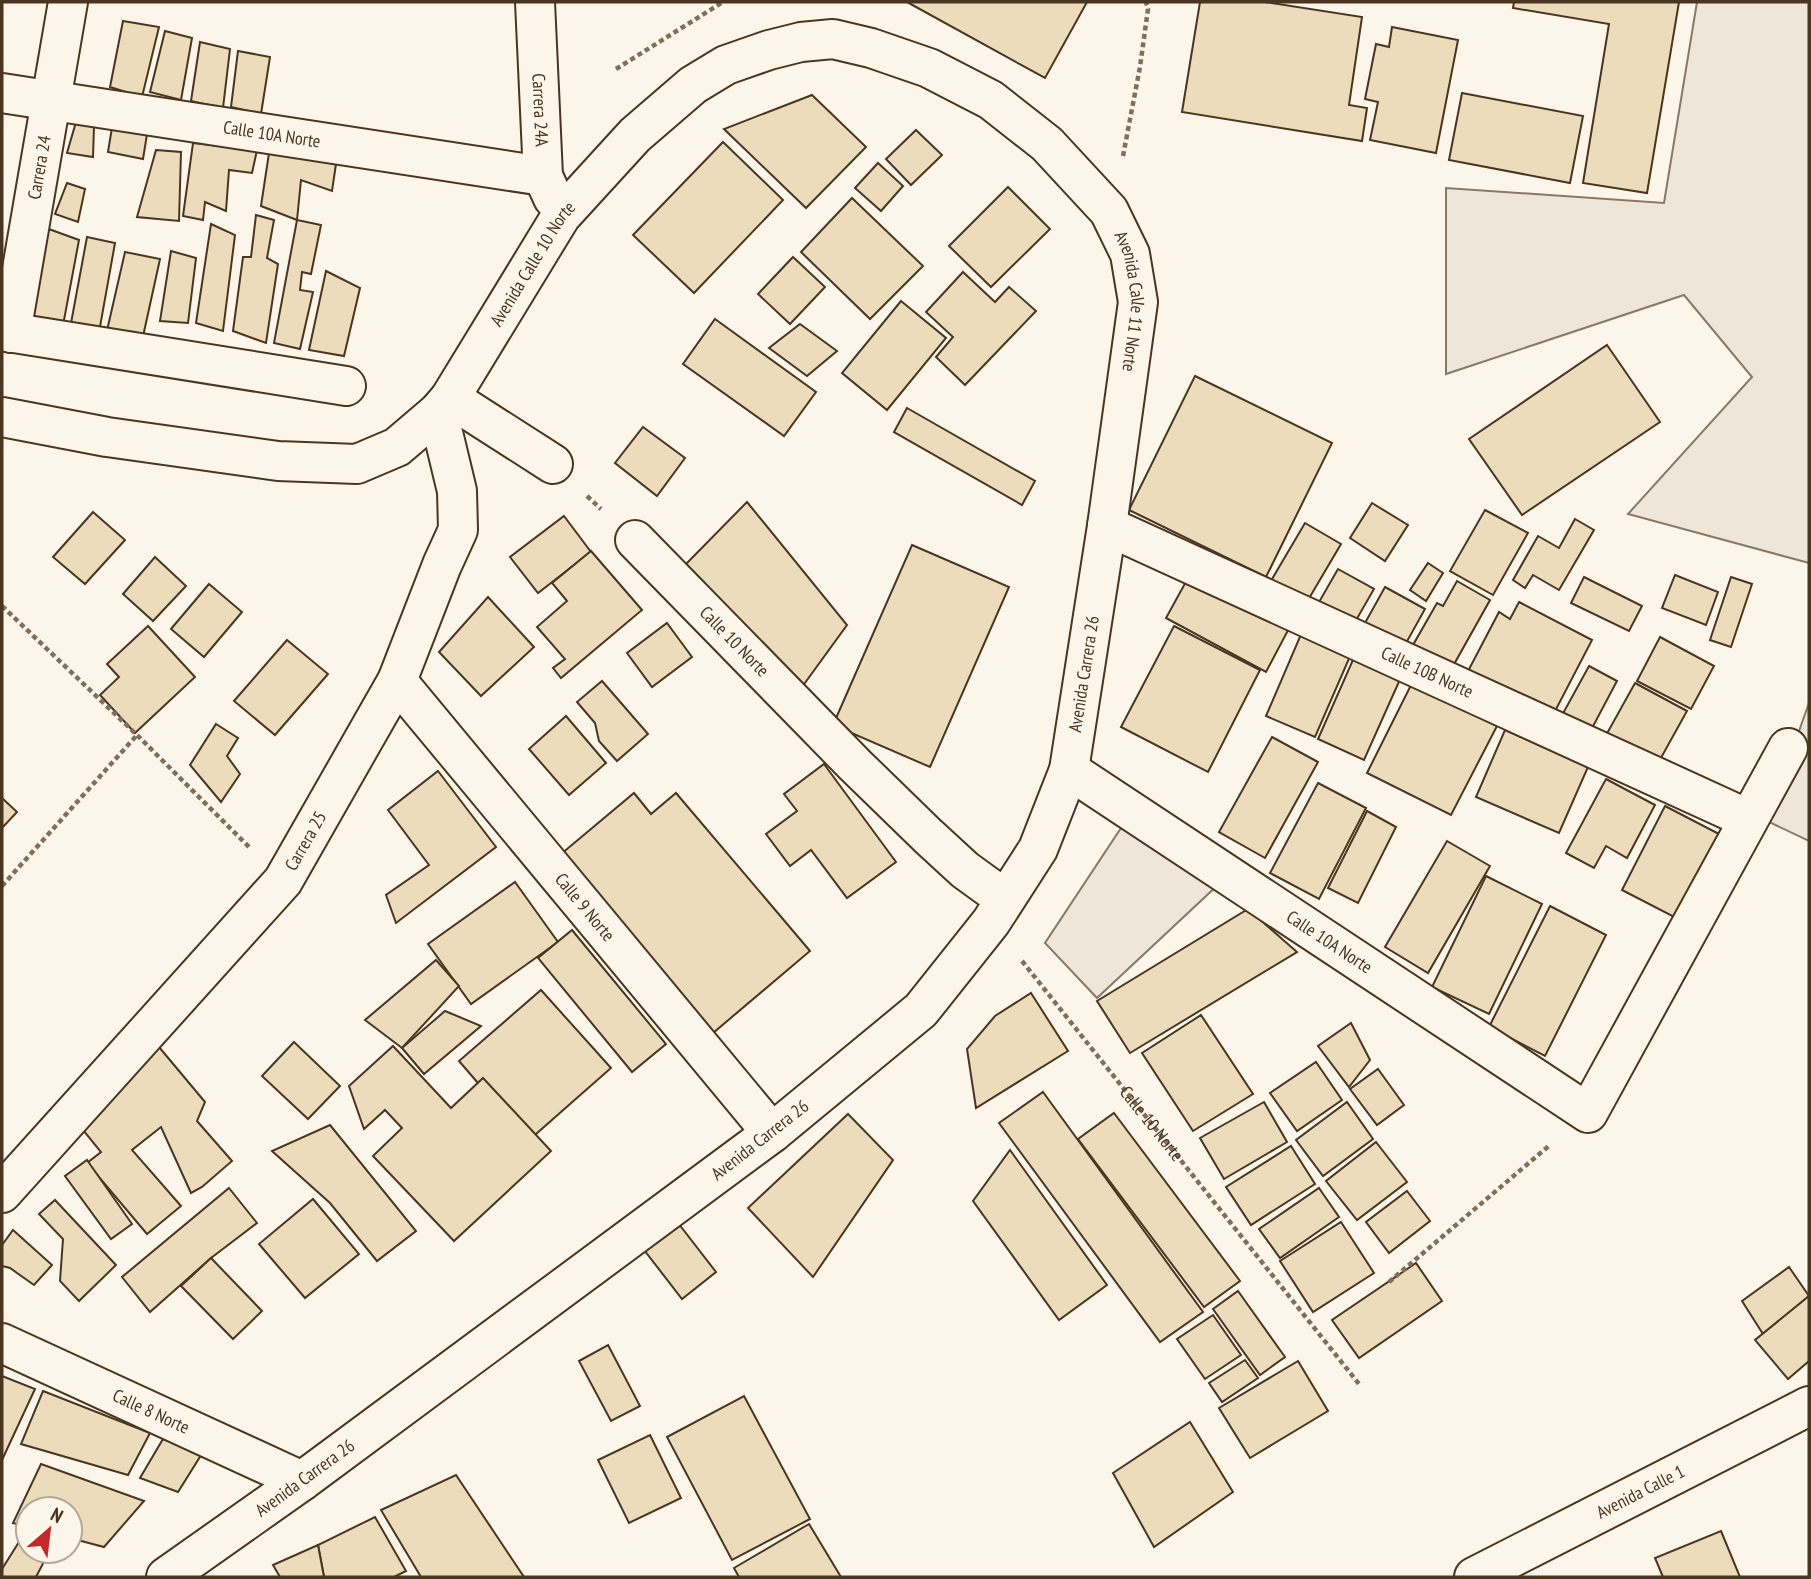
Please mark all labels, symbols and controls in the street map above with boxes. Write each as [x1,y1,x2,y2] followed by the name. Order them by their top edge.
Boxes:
[527,73,554,147] street label: Carrera 24A
[222,115,322,153] street label: Calle 10A Norte
[22,134,56,201] street label: Carrera 24
[485,196,580,330] street label: Avenida Calle 10 Norte
[1109,227,1150,373] street label: Avenida Calle 11 Norte
[695,601,774,681] street label: Calle 10 Norte
[1063,614,1104,734] street label: Avenida Carrera 26
[1378,641,1477,703] street label: Calle 10B Norte
[279,807,331,874] street label: Carrera 25
[550,868,620,946] street label: Calle 9 Norte
[1282,905,1377,978] street label: Calle 10A Norte
[1115,1081,1189,1166] street label: Calle 10 Norte
[706,1094,813,1185] street label: Avenida Carrera 26
[109,1384,193,1439] street label: Calle 8 Norte
[250,1434,359,1521] street label: Avenida Carrera 26
[1592,1459,1688,1524] street label: Avenida Calle 1
[14,1495,84,1565] north arrow
[47,1502,67,1528] text: N

